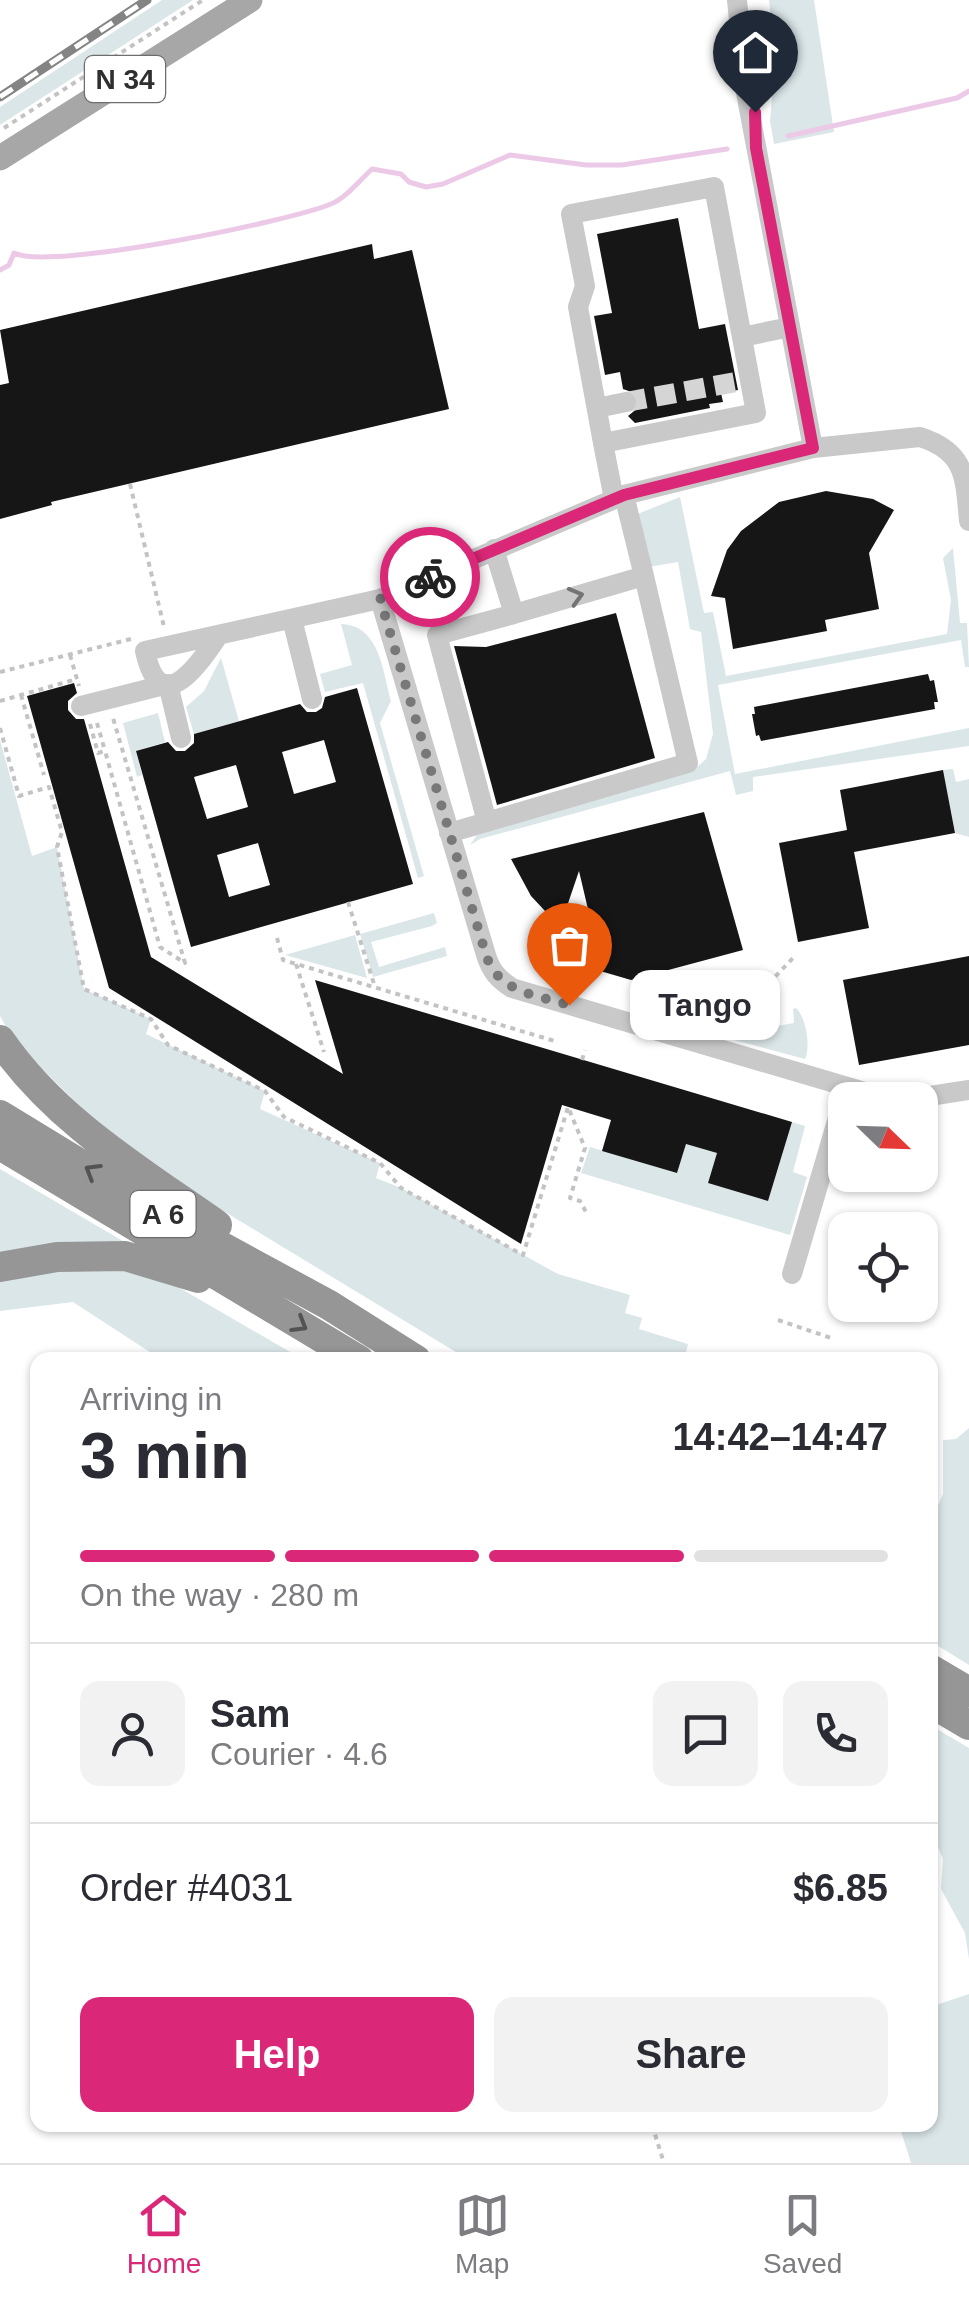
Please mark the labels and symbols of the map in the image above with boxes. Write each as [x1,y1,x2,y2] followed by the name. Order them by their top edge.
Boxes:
[713,10,798,113] pin
[85,56,165,102] road number: N 34
[380,527,480,627] courier
[567,587,584,608] one-way arrow
[527,903,612,1006] pin
[629,970,779,1040] callout: Tango
[828,1082,938,1192] north arrow
[85,1164,103,1183] one-way arrow
[130,1191,196,1237] road number: A 6
[289,1313,307,1332] one-way arrow

